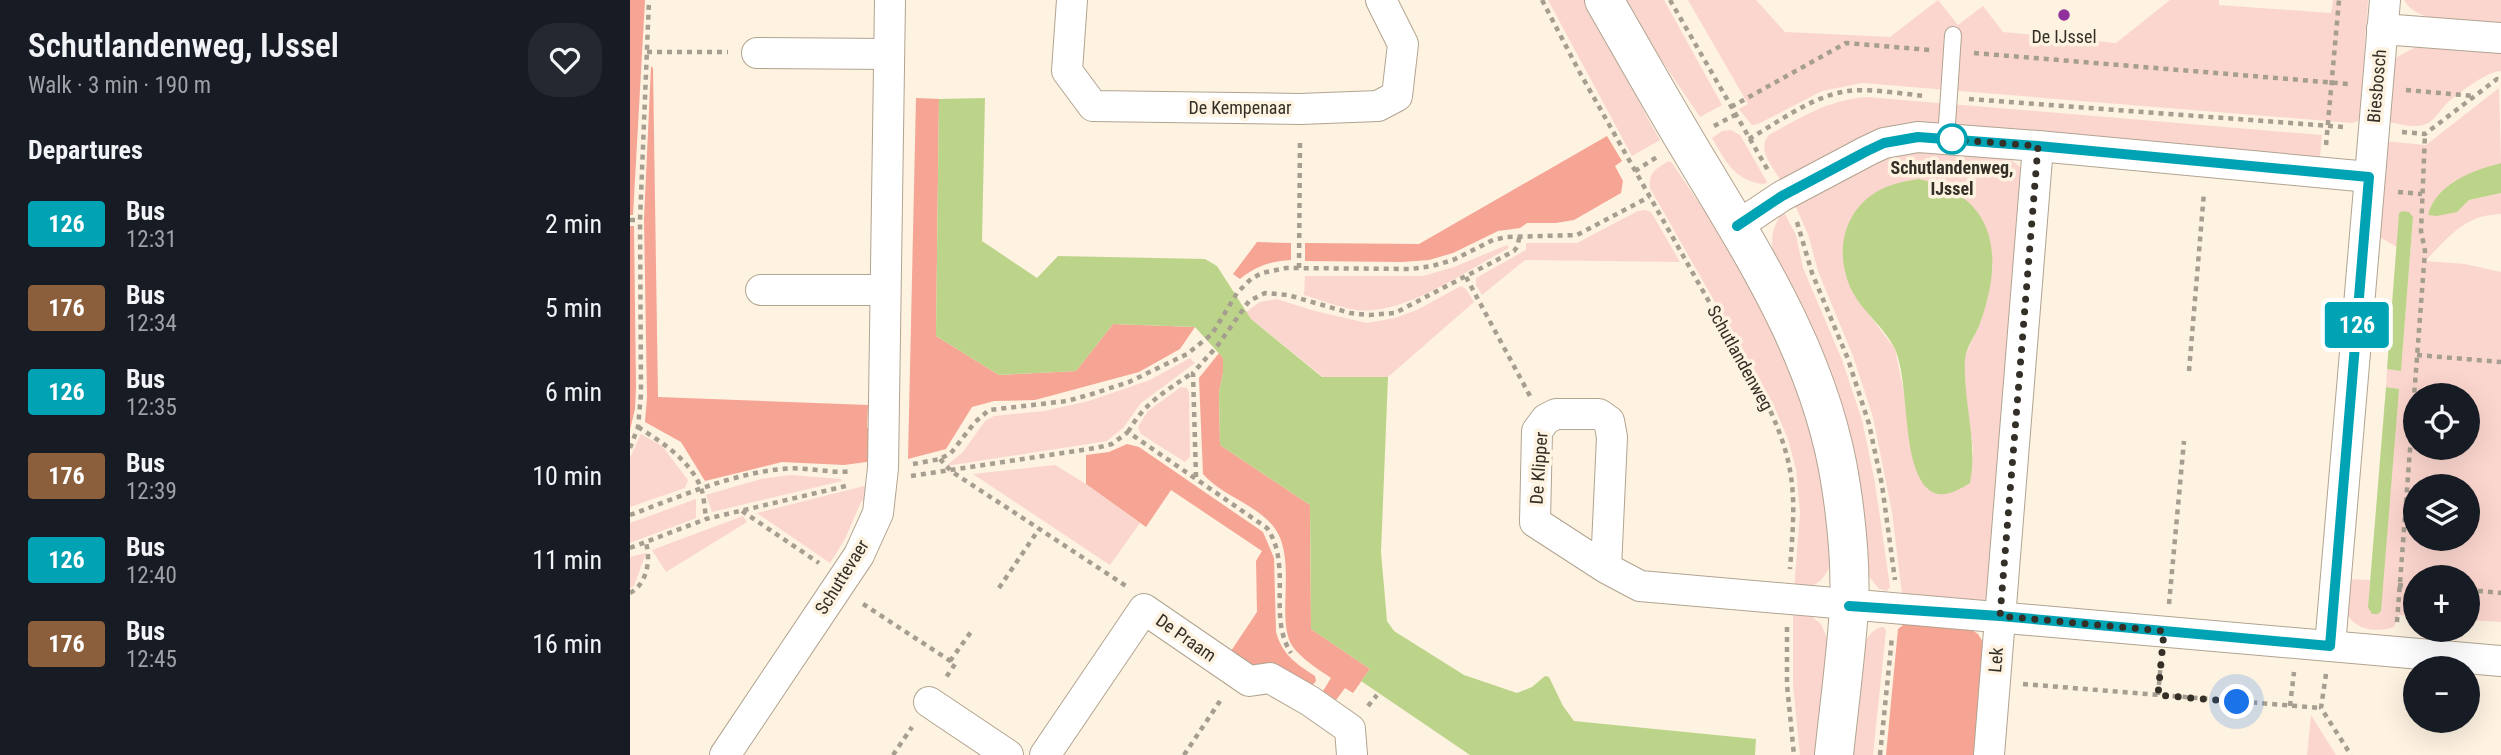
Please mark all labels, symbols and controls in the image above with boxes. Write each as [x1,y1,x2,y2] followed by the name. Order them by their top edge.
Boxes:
[2056,7,2072,23] marker: De IJssel
[528,23,602,97] button: heart
[28,26,339,65] text: Schutlandenweg, IJssel
[2031,26,2097,47] place label: De IJssel
[2363,48,2390,124] street label: Biesbosch
[28,72,211,99] text: Walk · 3 min · 190 m
[1188,97,1292,118] street label: De Kempenaar
[1937,124,1967,154] marker: Schutlandenweg, IJssel
[28,135,143,165] text: Departures
[1891,157,2013,199] place label: Schutlandenweg, IJssel
[126,196,165,226] text: Bus
[545,209,602,239] text: 2 min
[48,210,85,238] text: 126
[126,226,177,253] text: 12:31
[126,280,165,310] text: Bus
[545,293,602,323] text: 5 min
[48,294,85,322] text: 176
[1703,302,1778,414] street label: Schutlandenweg
[2317,302,2397,348] line badge: 126
[126,310,177,337] text: 12:34
[2339,311,2375,339] text: 126
[126,364,165,394] text: Bus
[545,377,602,407] text: 6 min
[48,378,85,406] text: 126
[2403,383,2480,733] map controls
[2403,383,2480,460] button: locate
[126,394,177,421] text: 12:35
[1525,431,1552,505] street label: De Klipper
[126,448,165,478] text: Bus
[532,461,602,491] text: 10 min
[48,462,85,490] text: 176
[2403,474,2480,551] button: layers
[126,478,177,505] text: 12:39
[126,532,165,562] text: Bus
[810,535,873,618] street label: Schuttevaer
[532,545,602,575] text: 11 min
[48,546,85,574] text: 126
[126,562,177,589] text: 12:40
[2403,565,2480,642] button: +
[1152,609,1220,666] street label: De Praam
[126,616,165,646] text: Bus
[532,629,602,659] text: 16 min
[48,630,85,658] text: 176
[126,646,177,673] text: 12:45
[1984,647,2007,673] street label: Lek
[2403,656,2480,733] button: −
[2219,684,2254,719] your location

